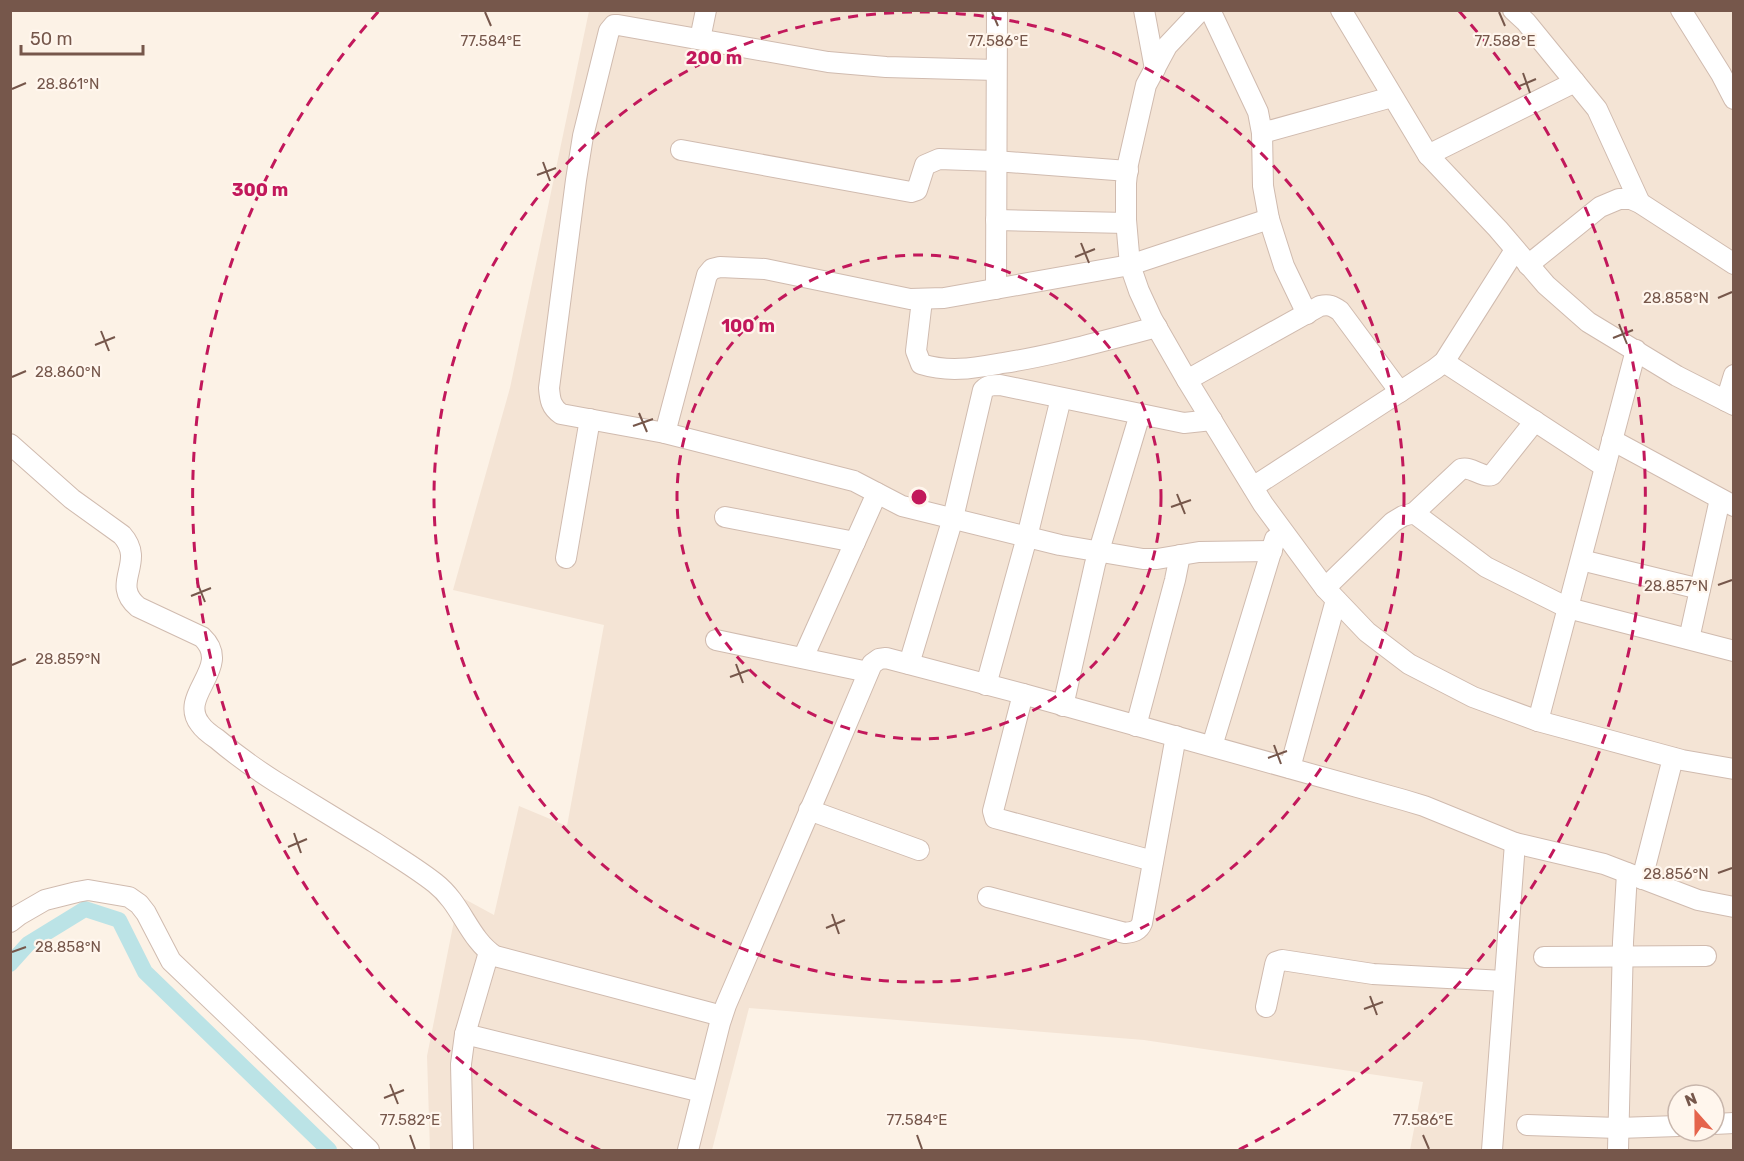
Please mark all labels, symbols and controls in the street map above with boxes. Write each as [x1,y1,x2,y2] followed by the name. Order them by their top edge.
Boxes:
[21,18,142,56] scale bar
[30,28,73,50] text: 50 m
[461,32,521,50] text: 77.584°E
[968,32,1028,50] text: 77.586°E
[1474,32,1536,50] text: 77.588°E
[686,47,742,69] text: 200 m
[37,75,99,93] text: 28.861°N
[232,179,288,201] text: 300 m
[1643,289,1709,307] text: 28.858°N
[721,315,775,337] text: 100 m
[35,363,101,381] text: 28.860°N
[909,487,929,507] centre of rings
[1644,577,1708,595] text: 28.857°N
[35,650,101,668] text: 28.859°N
[1643,865,1709,883] text: 28.856°N
[35,938,101,956] text: 28.858°N
[1666,1083,1726,1143] north arrow
[1682,1089,1700,1110] text: N
[380,1111,440,1129] text: 77.582°E
[887,1111,947,1129] text: 77.584°E
[1393,1111,1453,1129] text: 77.586°E

